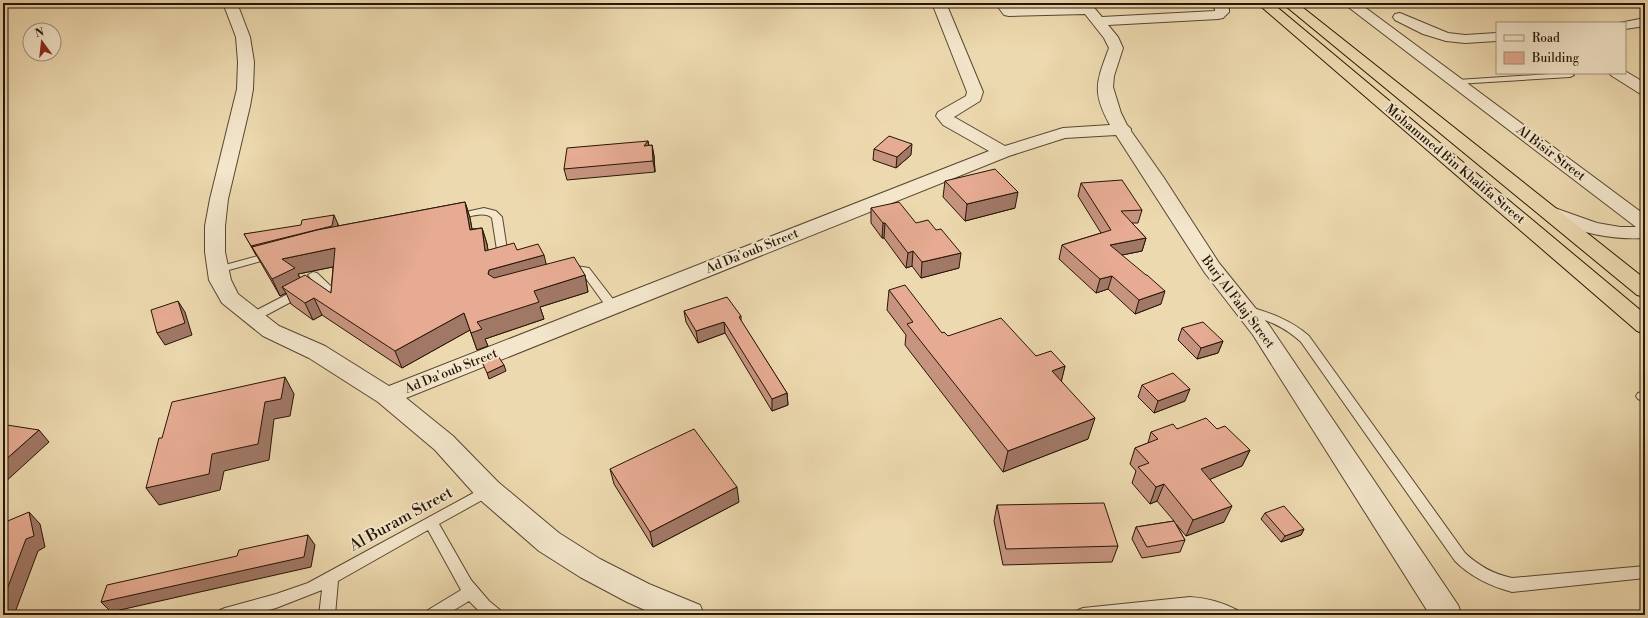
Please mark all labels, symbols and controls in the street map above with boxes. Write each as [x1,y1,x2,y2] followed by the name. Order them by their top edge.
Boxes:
[22,22,62,62] north arrow
[1496,22,1626,74] legend
[34,25,46,41] text: N
[1532,31,1560,46] text: Road
[1531,51,1580,66] text: Building
[1382,101,1528,227] street label: Mohammed Bin Khalifa Street
[1512,121,1589,184] street label: Al Bisir Street
[702,225,801,277] street label: Ad Da'oub Street
[1197,252,1278,352] street label: Burj Al Falaj Street
[401,345,500,397] street label: Ad Da'oub Street
[345,482,456,556] street label: Al Buram Street

